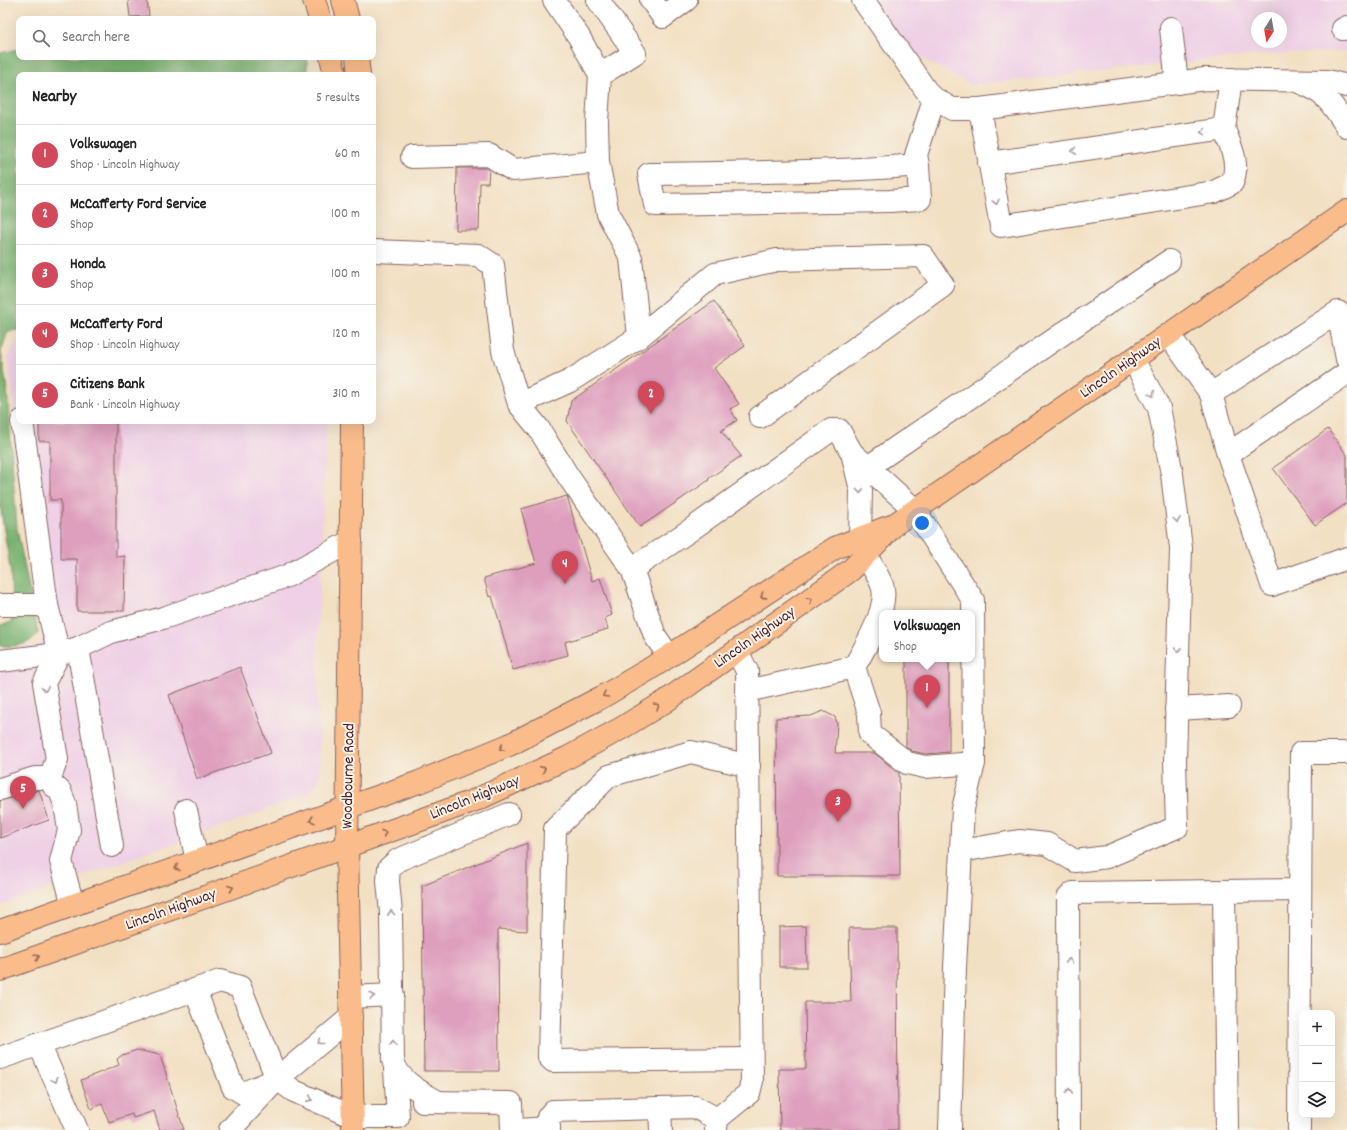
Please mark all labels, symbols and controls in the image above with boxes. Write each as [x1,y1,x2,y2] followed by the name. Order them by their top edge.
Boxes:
[1251,12,1287,48] north arrow
[16,16,376,60] search box
[30,27,52,49] icon: search
[62,27,130,49] text: Search here
[32,86,76,110] text: Nearby
[316,89,360,108] text: 5 results
[1200,127,1206,136] one-way arrow
[70,134,137,156] text: Volkswagen
[44,145,46,164] text: 1
[335,145,360,164] text: 60 m
[1071,146,1077,155] one-way arrow
[70,156,180,175] text: Shop · Lincoln Highway
[70,194,206,216] text: McCafferty Ford Service
[992,199,1000,205] one-way arrow
[42,205,48,224] text: 2
[331,205,360,224] text: 100 m
[70,216,93,235] text: Shop
[70,254,105,276] text: Honda
[42,265,48,284] text: 3
[331,265,360,284] text: 100 m
[70,276,93,295] text: Shop
[70,314,163,336] text: McCafferty Ford
[42,325,48,344] text: 4
[332,325,360,344] text: 120 m
[1075,331,1167,405] street label: Lincoln Highway
[70,336,180,355] text: Shop · Lincoln Highway
[70,374,145,396] text: Citizens Bank
[638,381,664,414] pin: 2
[42,385,48,404] text: 5
[332,385,360,404] text: 310 m
[1147,390,1154,397] one-way arrow
[70,396,180,415] text: Bank · Lincoln Highway
[856,488,865,495] one-way arrow
[912,513,932,533] your location
[1172,517,1181,523] one-way arrow
[552,551,578,584] pin: 4
[760,591,767,599] one-way arrow
[805,598,812,605] one-way arrow
[709,601,801,675] street label: Lincoln Highway
[879,610,975,662] popup
[894,616,960,638] text: Volkswagen
[894,638,917,657] text: Shop
[1174,647,1182,653] one-way arrow
[914,675,940,708] pin: 1
[40,686,49,692] one-way arrow
[602,690,609,697] one-way arrow
[653,704,660,711] one-way arrow
[337,723,361,829] street label: Woodbourne Road
[499,743,506,751] one-way arrow
[539,766,547,774] one-way arrow
[427,769,524,826] street label: Lincoln Highway
[10,776,36,809] pin: 5
[825,789,851,822] pin: 3
[309,815,316,823] one-way arrow
[380,830,387,838] one-way arrow
[173,863,180,872] one-way arrow
[122,883,220,937] street label: Lincoln Highway
[227,884,234,893] one-way arrow
[386,910,395,916] one-way arrow
[33,954,40,962] one-way arrow
[1065,958,1073,964] one-way arrow
[369,992,375,1000] one-way arrow
[1299,1010,1335,1118] map controls
[1299,1010,1335,1046] button: +
[318,1037,325,1044] one-way arrow
[389,1040,397,1046] one-way arrow
[1299,1046,1335,1082] button: −
[50,1075,58,1083] one-way arrow
[1299,1082,1335,1118] button: layers
[1065,1088,1073,1094] one-way arrow
[306,1094,313,1102] one-way arrow

